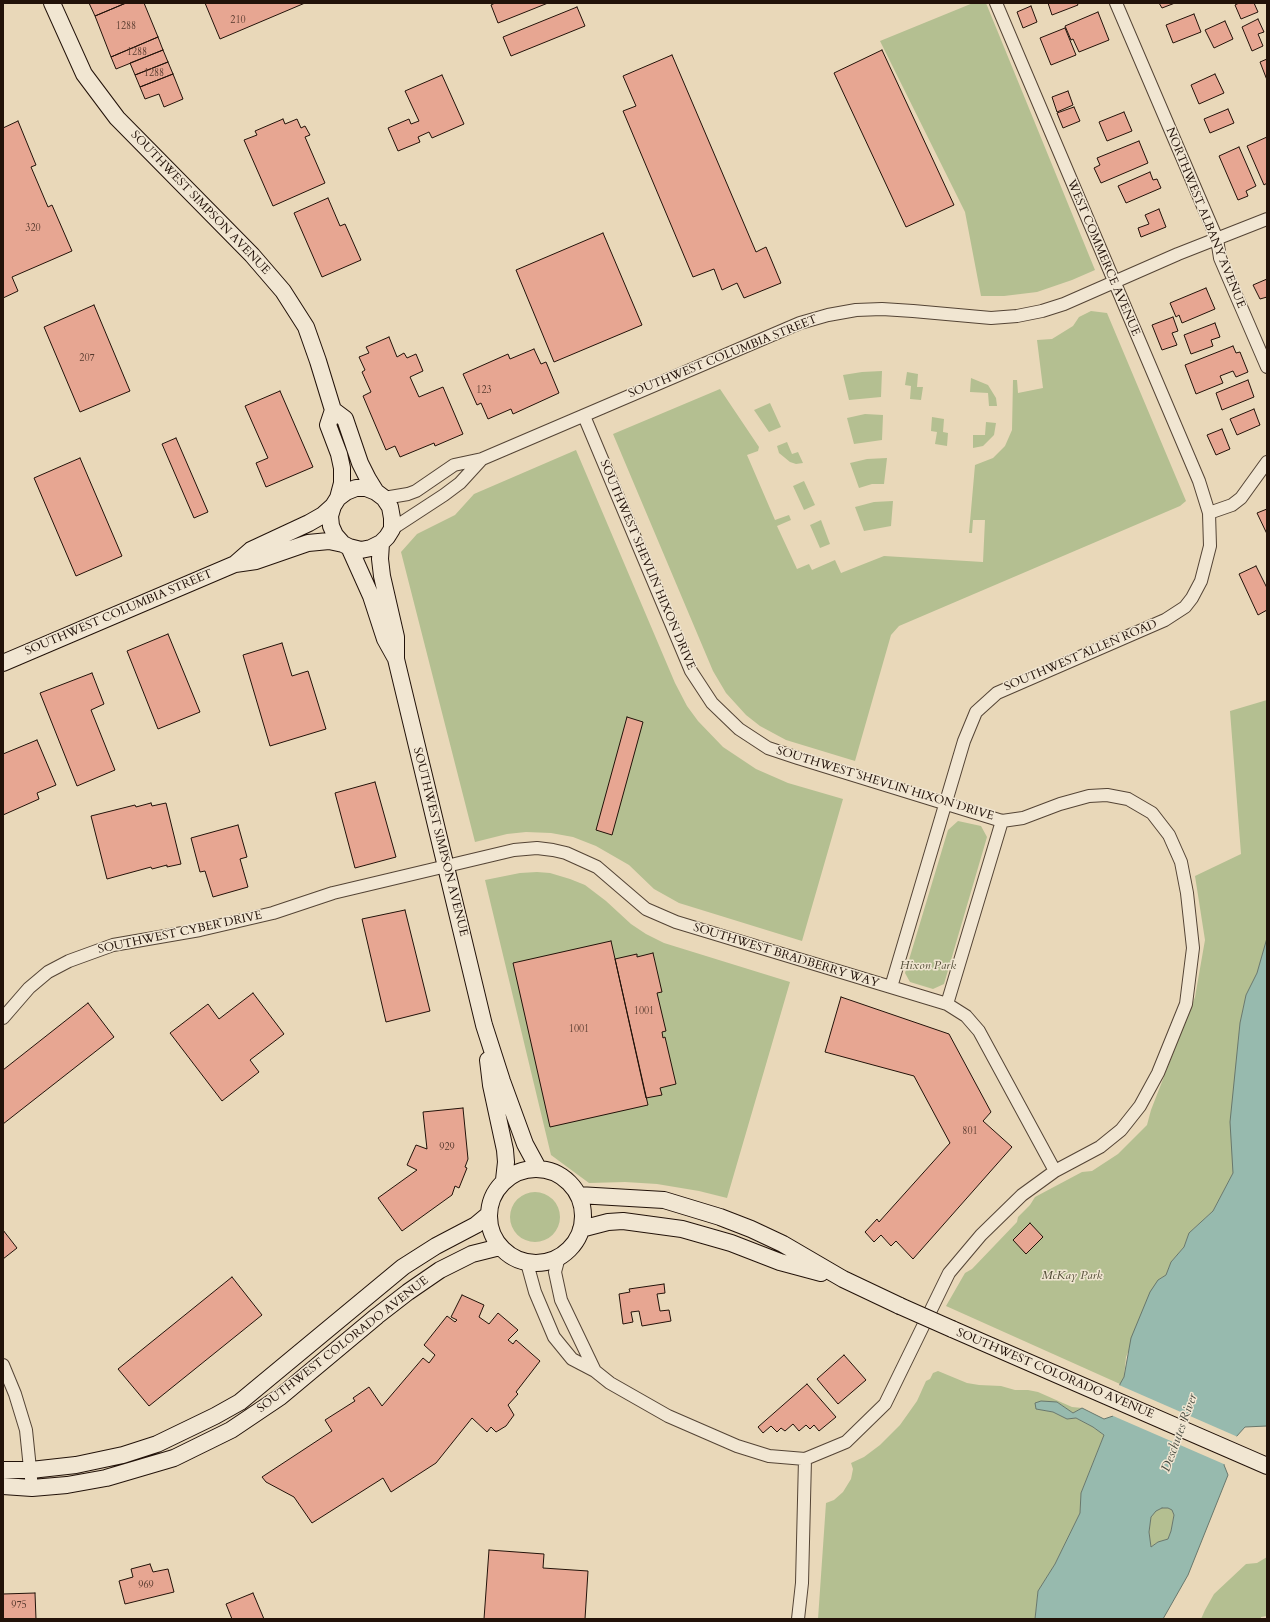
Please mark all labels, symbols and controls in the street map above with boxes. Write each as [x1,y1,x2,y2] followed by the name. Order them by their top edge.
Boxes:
[230,15,246,27] house number: 210
[116,21,136,33] house number: 1288
[127,47,147,59] house number: 1288
[144,68,164,80] house number: 1288
[1162,126,1248,310] street label: NORTHWEST ALBANY AVENUE
[127,128,273,278] street label: SOUTHWEST SIMPSON AVENUE
[1063,178,1143,338] street label: WEST COMMERCE AVENUE
[25,223,41,235] house number: 320
[626,312,820,402] street label: SOUTHWEST COLUMBIA STREET
[79,353,95,365] house number: 207
[476,385,492,397] house number: 123
[596,458,698,672] street label: SOUTHWEST SHEVLIN HIXON DRIVE
[23,567,215,659] street label: SOUTHWEST COLUMBIA STREET
[1002,617,1160,695] street label: SOUTHWEST ALLEN ROAD
[775,744,995,824] street label: SOUTHWEST SHEVLIN HIXON DRIVE
[410,746,470,938] street label: SOUTHWEST SIMPSON AVENUE
[97,909,263,957] street label: SOUTHWEST CYBER DRIVE
[691,921,881,991] street label: SOUTHWEST BRADBERRY WAY
[900,959,956,973] park label: Hixon Park
[634,1006,654,1018] house number: 1001
[569,1024,589,1036] house number: 1001
[962,1126,978,1138] house number: 801
[439,1142,455,1154] house number: 929
[1041,1269,1103,1283] park label: McKay Park
[255,1274,431,1416] street label: SOUTHWEST COLORADO AVENUE
[954,1326,1156,1422] street label: SOUTHWEST COLORADO AVENUE
[1159,1392,1201,1474] water label: Deschutes River
[138,1580,154,1592] house number: 969
[11,1600,27,1612] house number: 975

